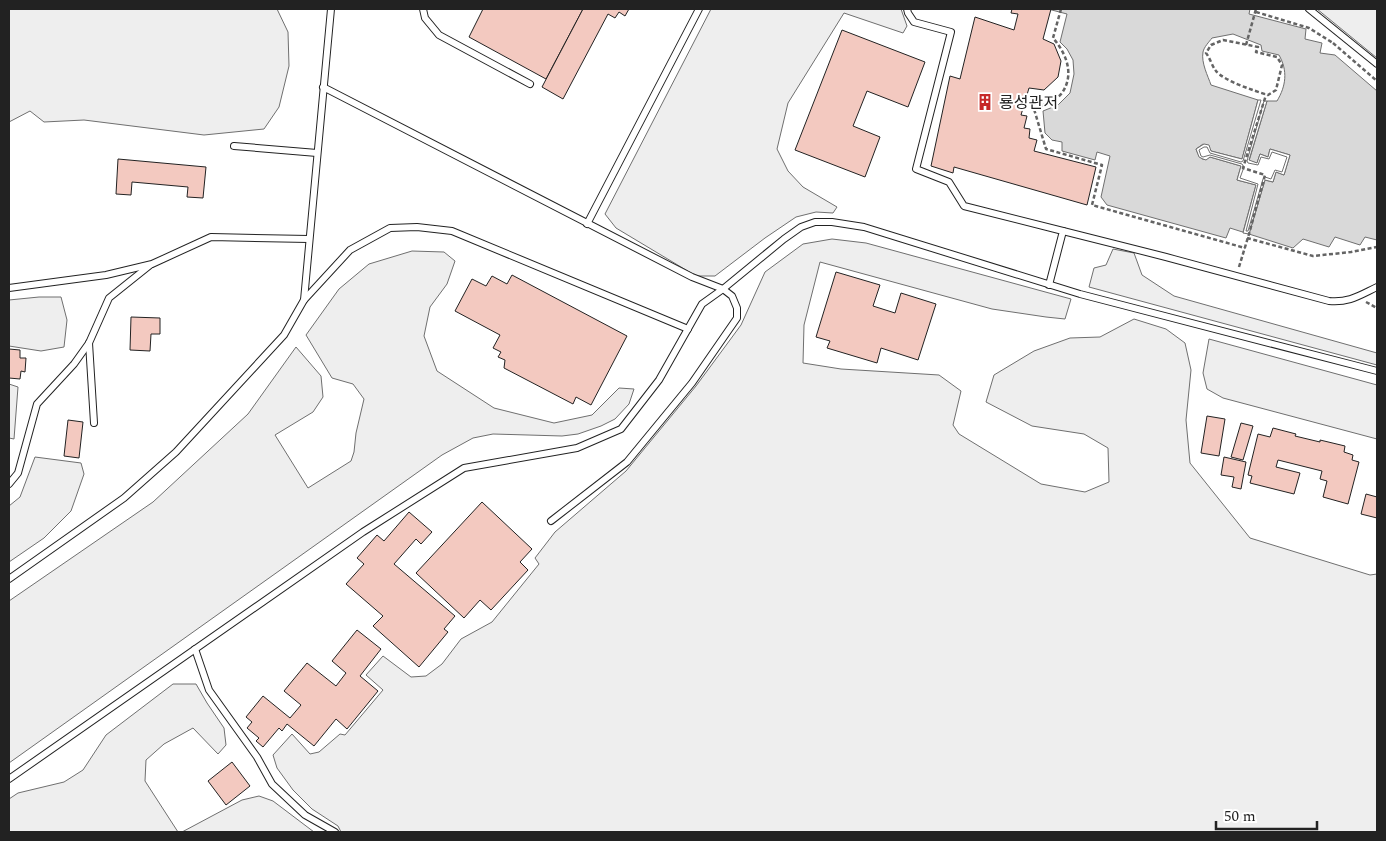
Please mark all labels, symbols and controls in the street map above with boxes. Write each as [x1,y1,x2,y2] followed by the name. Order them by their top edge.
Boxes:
[999,91,1058,115] place label: 룡성관저
[975,92,995,112] building icon: 룡성관저
[1216,798,1317,830] scale bar
[1224,805,1256,828] text: 50 m

